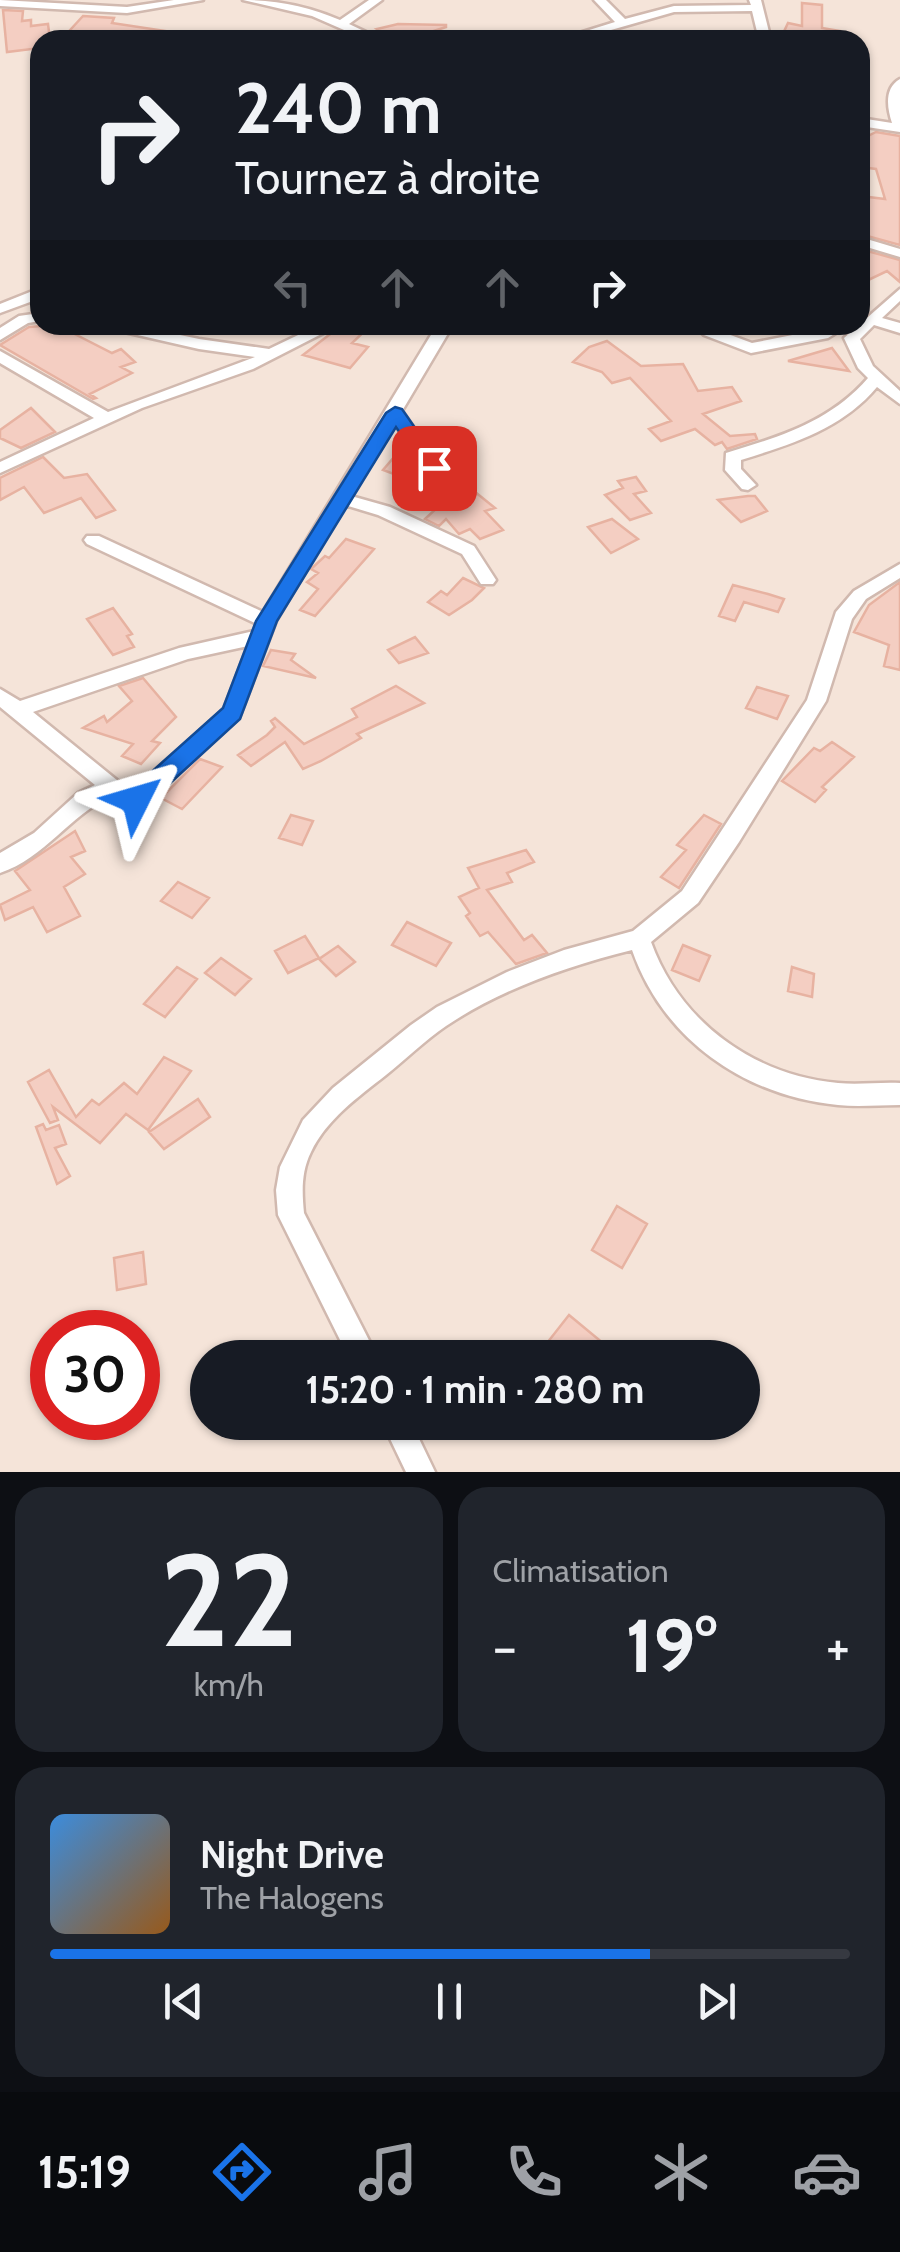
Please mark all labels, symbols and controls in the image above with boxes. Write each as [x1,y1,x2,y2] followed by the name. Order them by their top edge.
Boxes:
[235,65,442,151] text: 240 m
[70,70,200,200] icon: right
[235,151,540,205] text: Tournez à droite
[265,260,320,315] icon: left
[370,260,425,315] icon: ahead
[475,260,530,315] icon: ahead
[580,260,635,315] icon: right
[392,426,477,511] pin
[407,441,462,496] icon: arrive
[84,748,188,852] position arrow
[30,1310,160,1440] speed limit sign: 30
[306,1366,644,1413] text: 15:20 · 1 min · 280 m
[160,1521,298,1679] text: 22
[493,1551,669,1590] text: Climatisation
[626,1600,717,1691] text: 19°
[493,1613,517,1680] text: −
[826,1613,850,1680] text: +
[194,1665,264,1704] text: km/h
[200,1831,384,1878] text: Night Drive
[200,1878,384,1917] text: The Halogens
[156,1974,211,2029] icon: previous
[422,1974,477,2029] icon: pause
[689,1974,744,2029] icon: next
[207,2137,277,2207] icon: directions
[353,2137,423,2207] icon: music
[499,2137,569,2207] icon: phone
[646,2137,716,2207] icon: climate
[792,2137,862,2207] icon: car
[38,2145,131,2199] text: 15:19

